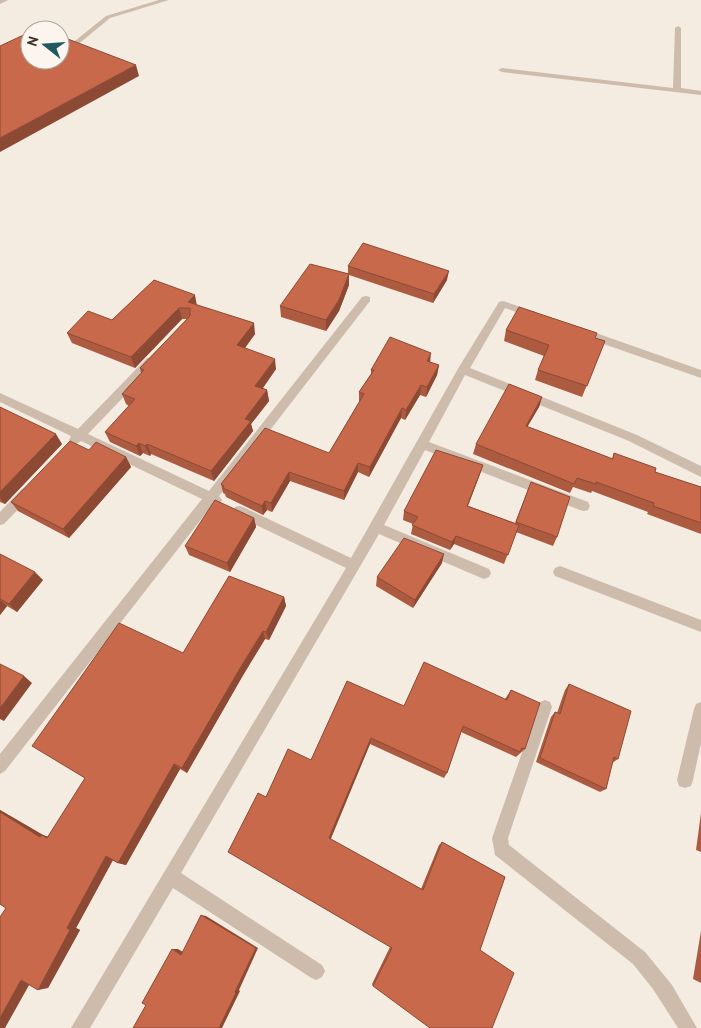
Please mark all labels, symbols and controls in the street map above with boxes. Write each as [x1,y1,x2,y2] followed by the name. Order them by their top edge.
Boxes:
[20,20,70,70] north arrow
[23,34,43,48] text: N

